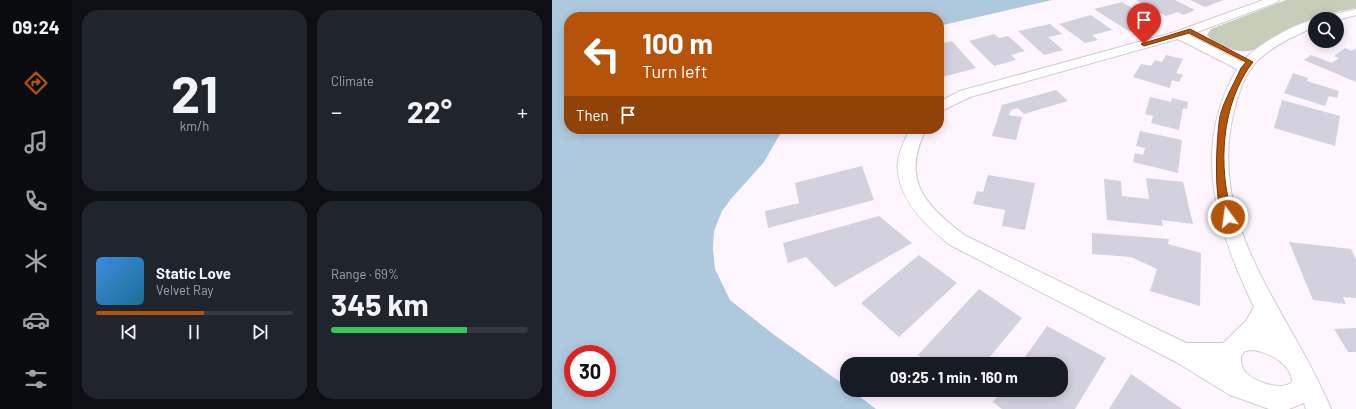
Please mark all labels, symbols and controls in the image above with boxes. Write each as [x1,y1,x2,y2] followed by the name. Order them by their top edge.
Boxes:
[1127,3,1161,44] pin
[1133,9,1155,31] icon: arrive
[1308,12,1344,48] map controls
[1308,12,1344,48] button: search
[12,16,60,38] text: 09:24
[642,26,713,60] text: 100 m
[576,28,628,80] icon: left
[642,60,708,82] text: Turn left
[171,61,218,123] text: 21
[22,69,50,97] icon: directions
[331,73,374,89] text: Climate
[407,93,452,129] text: 22°
[331,98,342,124] text: −
[517,98,528,124] text: +
[617,104,639,126] icon: arrive
[576,106,609,124] text: Then
[180,118,209,134] text: km/h
[22,128,50,156] icon: music
[22,187,50,215] icon: phone
[1207,196,1249,238] position arrow
[22,247,50,275] icon: climate
[156,264,231,282] text: Static Love
[331,266,399,282] text: Range · 69%
[156,282,214,298] text: Velvet Ray
[331,286,429,322] text: 345 km
[22,306,50,334] icon: car
[118,321,140,343] icon: previous
[183,321,205,343] icon: pause
[249,321,271,343] icon: next
[564,345,616,397] speed limit sign: 30
[22,365,50,393] icon: filters
[890,368,1018,386] text: 09:25 · 1 min · 160 m

